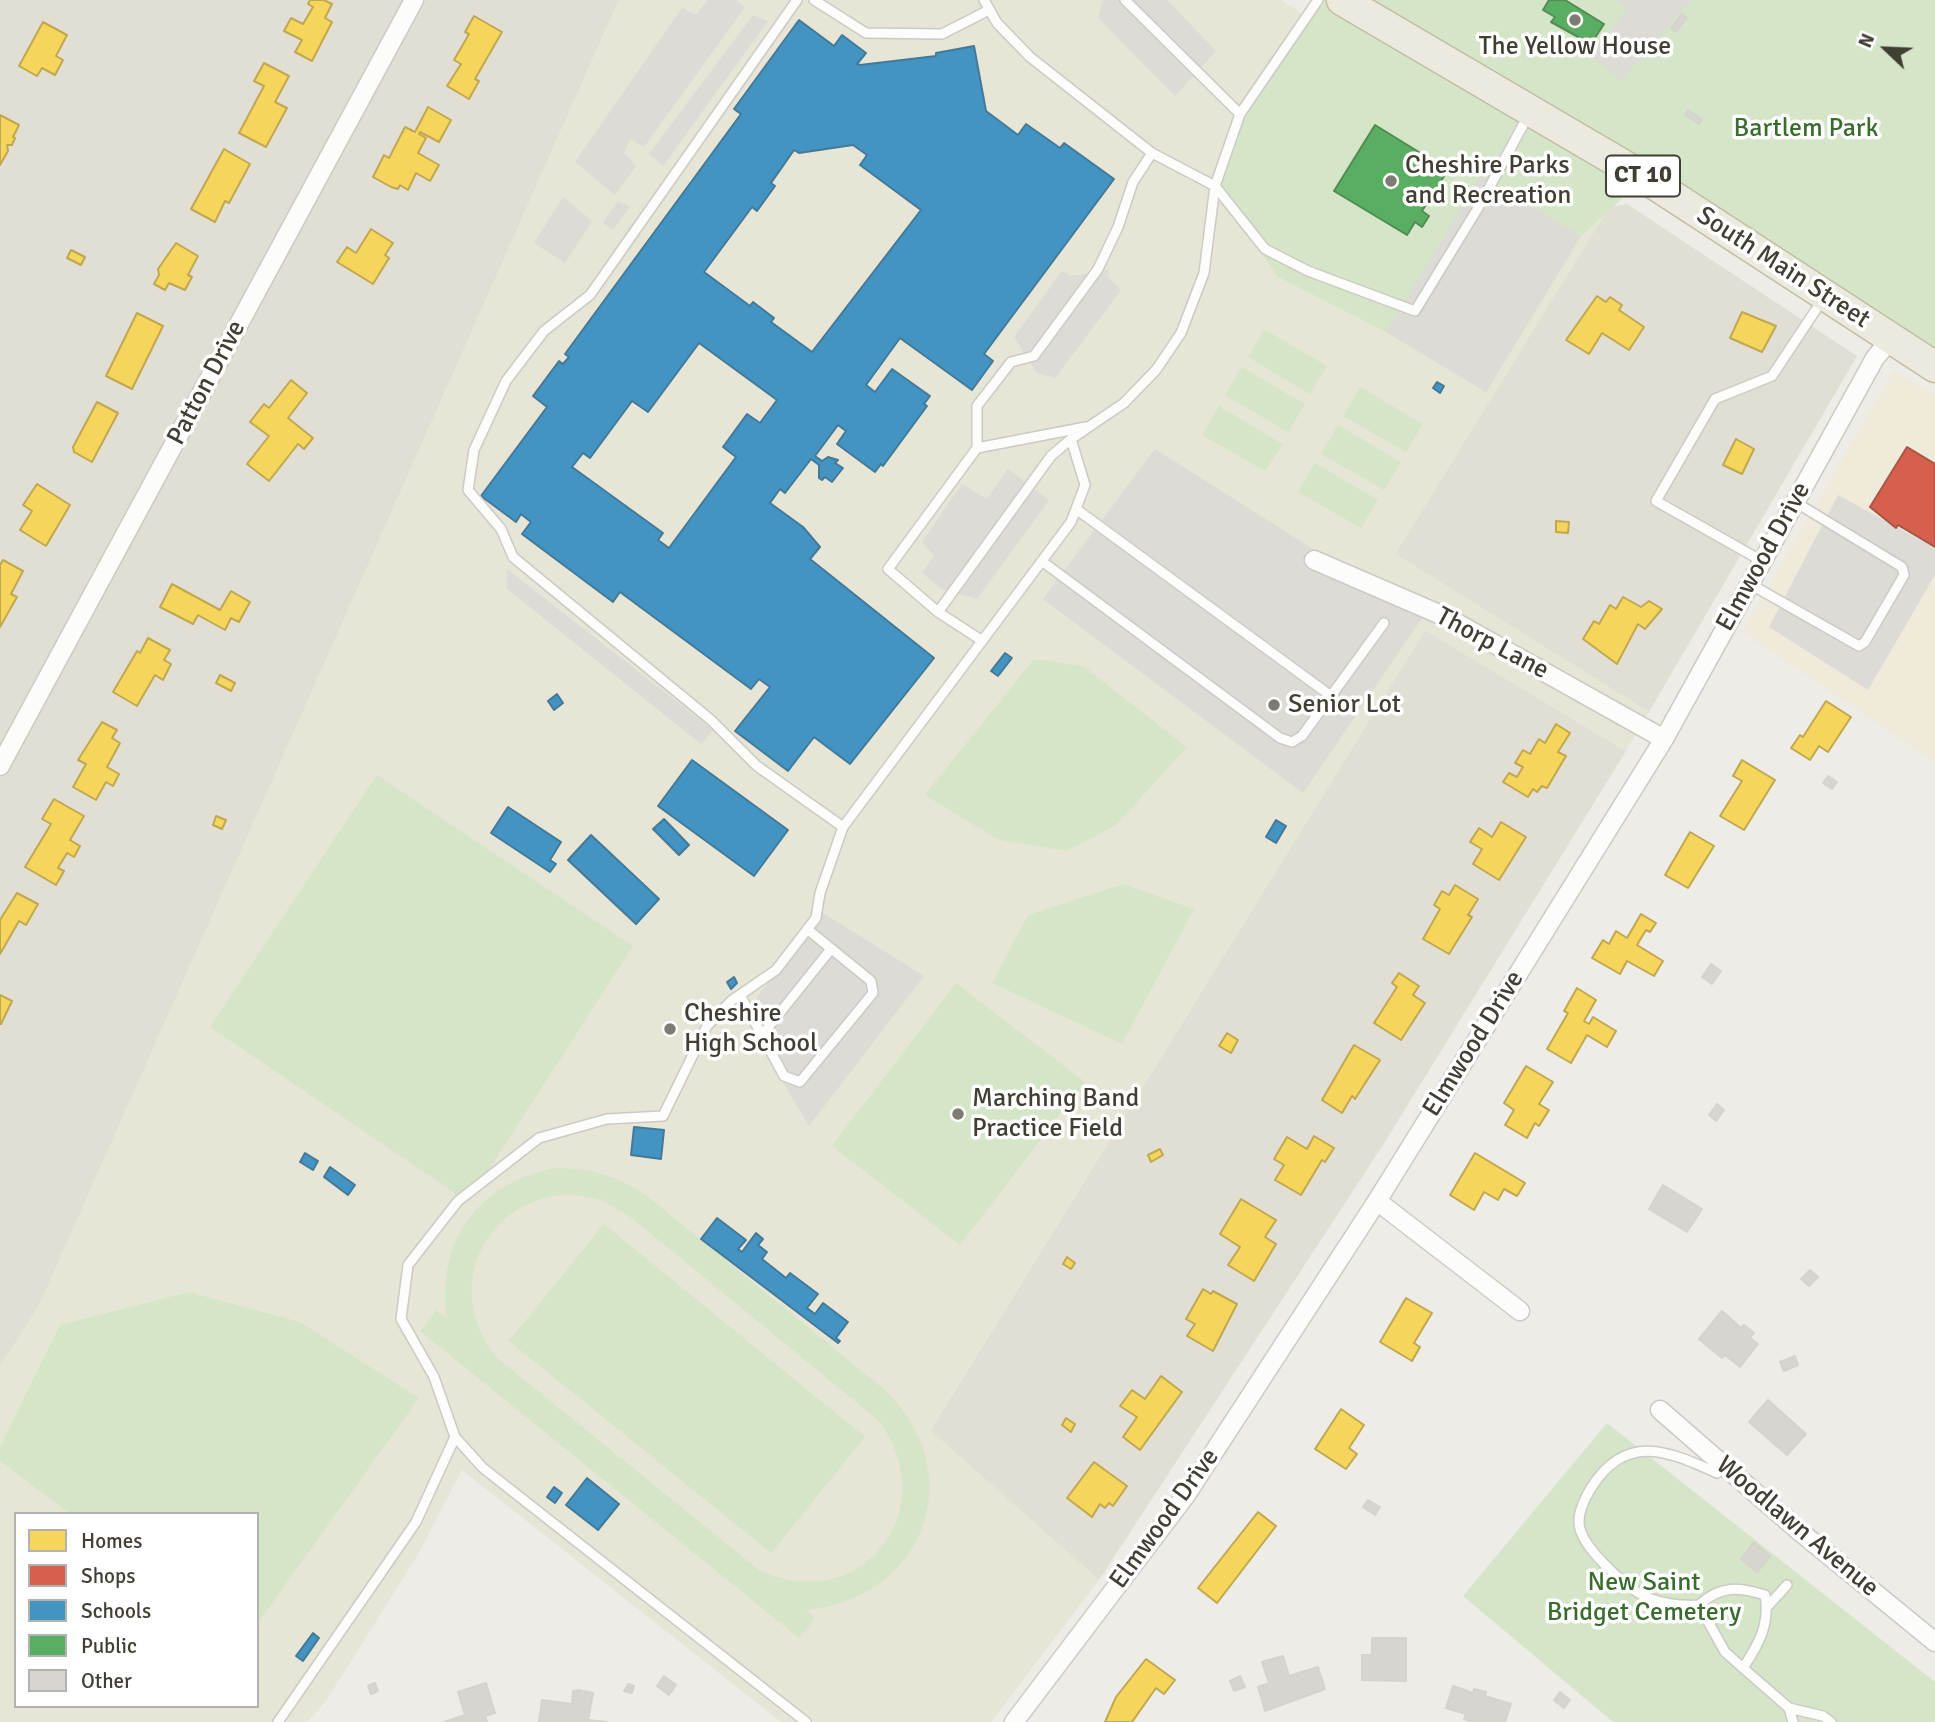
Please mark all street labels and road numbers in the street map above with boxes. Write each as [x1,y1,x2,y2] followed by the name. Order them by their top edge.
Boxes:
[1606,156,1680,196] road number: CT 10
[1691,200,1875,336] street label: South Main Street
[161,315,253,451] street label: Patton Drive
[1710,477,1818,637] street label: Elmwood Drive
[1430,601,1554,687] street label: Thorp Lane
[1417,965,1531,1123] street label: Elmwood Drive
[1104,1443,1226,1595] street label: Elmwood Drive
[1709,1450,1885,1604] street label: Woodlawn Avenue

